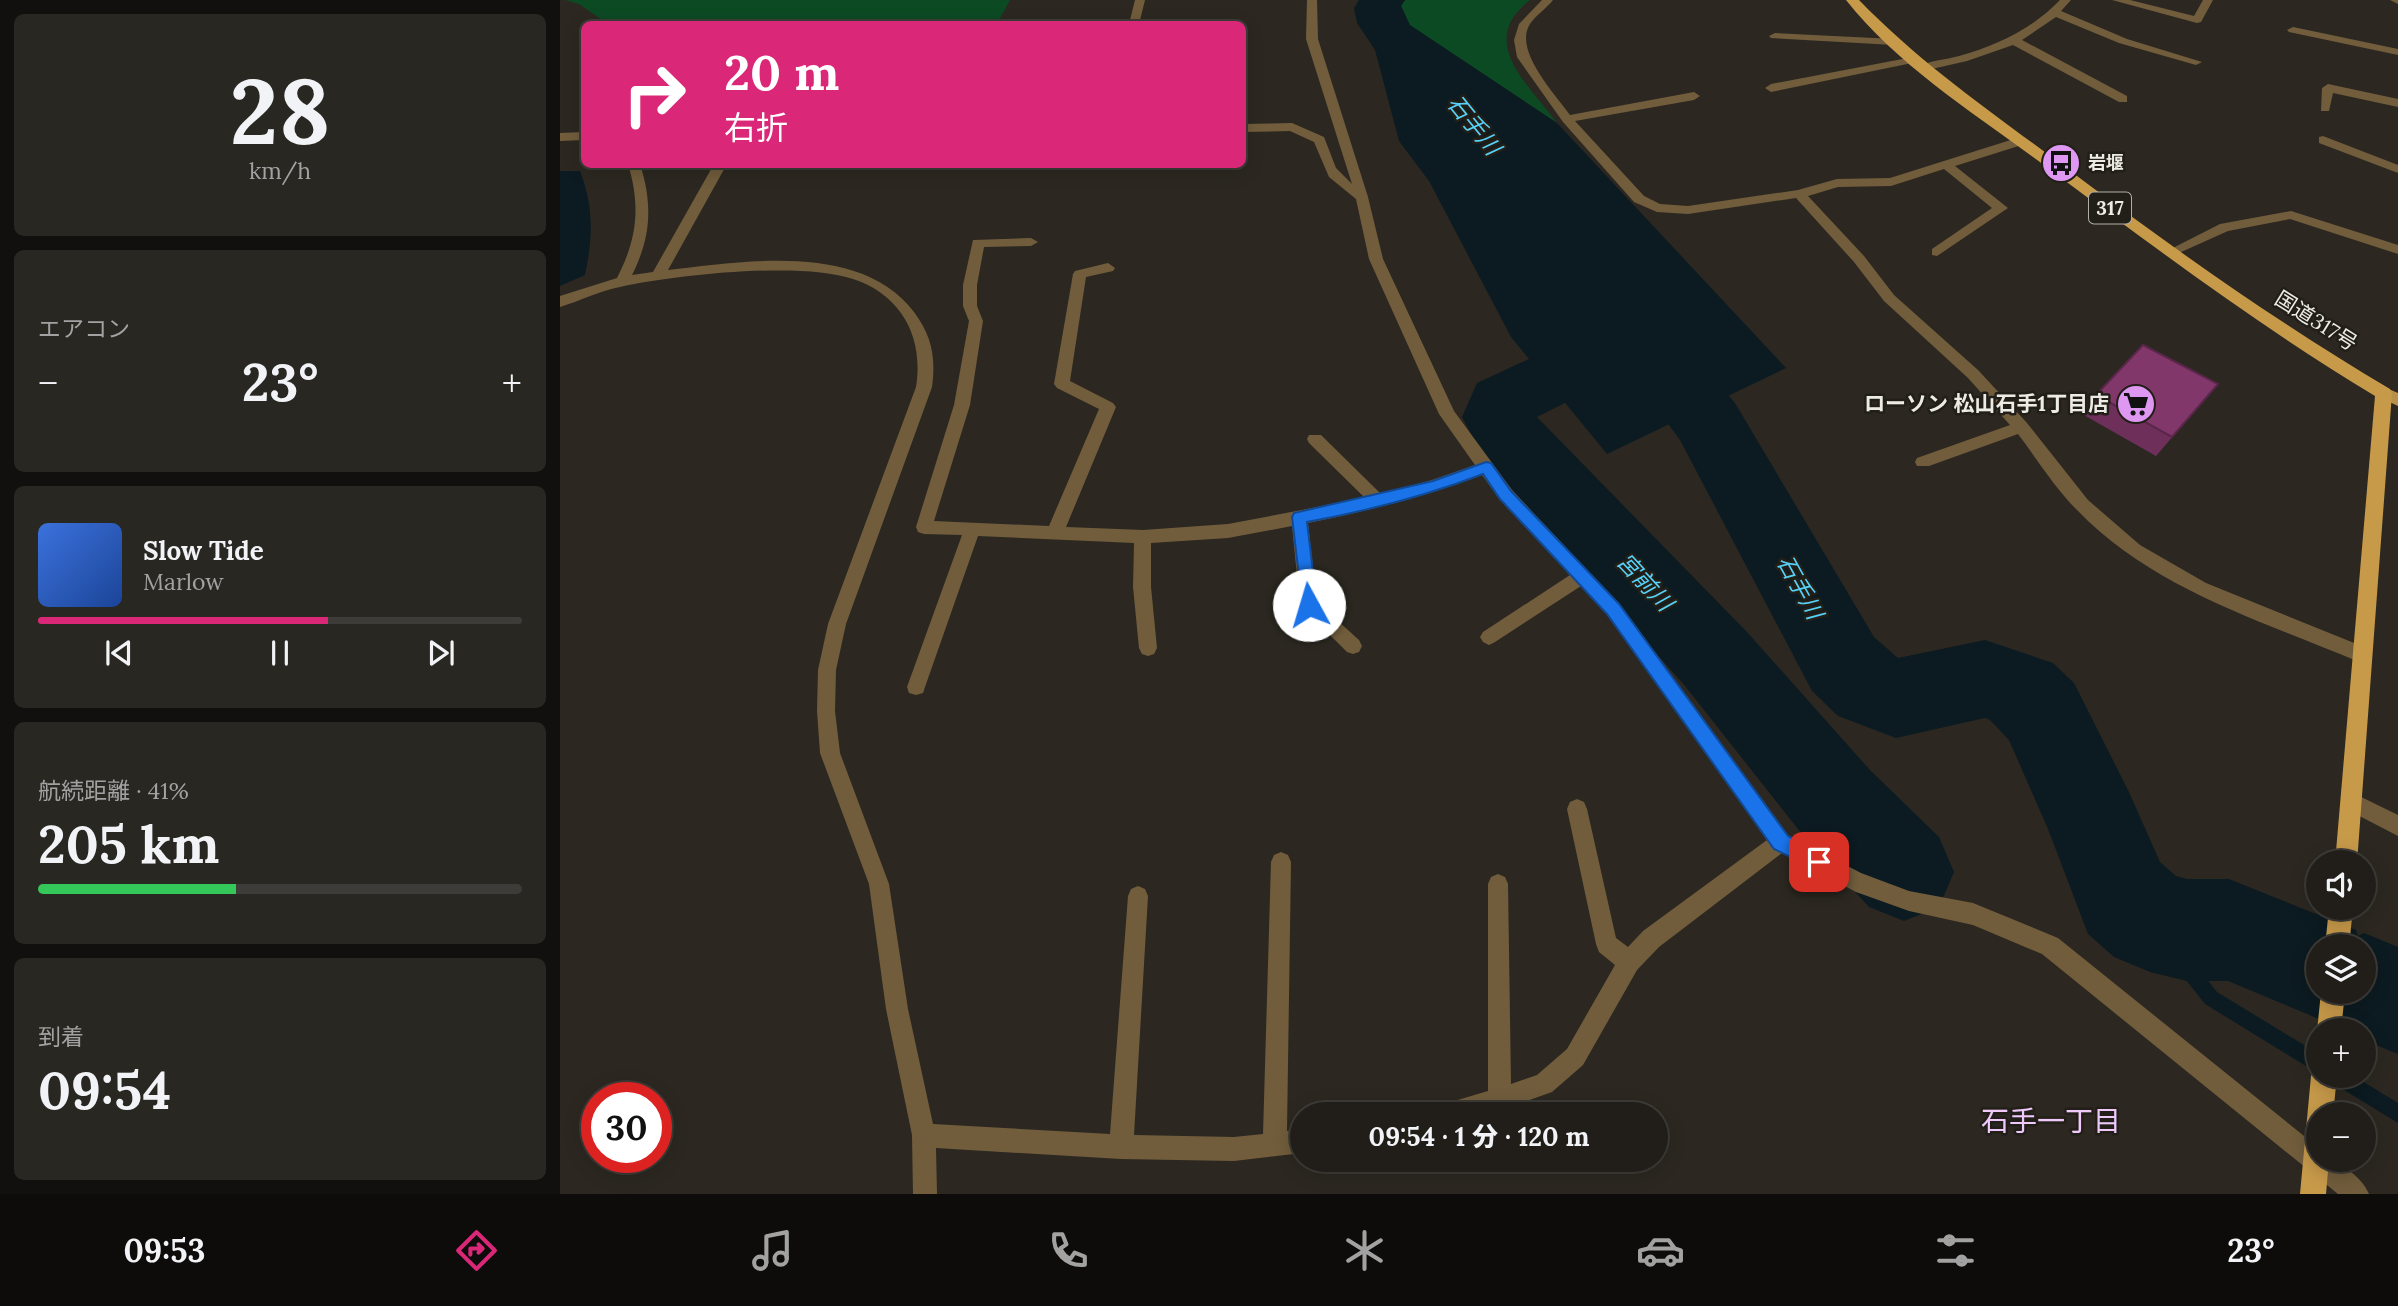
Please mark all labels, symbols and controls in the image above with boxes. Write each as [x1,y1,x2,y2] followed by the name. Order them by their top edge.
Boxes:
[724,41,839,103] text: 20 m
[609,49,700,140] icon: right
[230,52,330,169] text: 28
[1441,89,1509,163] water label: 石手川
[724,107,788,148] text: 右折
[2040,142,2082,184] bus stop icon: 岩堰
[2088,151,2124,174] place label: 岩堰
[249,156,311,185] text: km/h
[2089,192,2131,224] road number: 317
[2270,285,2362,356] street label: 国道317号
[38,314,130,343] text: エアコン
[242,349,318,415] text: 23°
[38,359,58,407] text: −
[502,359,522,407] text: +
[2115,383,2157,425] supermarket icon: ローソン 松山石手1丁目店
[1864,390,2109,417] place label: ローソン 松山石手1丁目店
[143,534,264,567] text: Slow Tide
[1611,547,1682,619] water label: 宮前川
[1771,550,1831,627] water label: 石手川
[143,567,224,596] text: Marlow
[1272,568,1346,642] position arrow
[100,634,138,672] icon: previous
[261,634,299,672] icon: pause
[422,634,460,672] icon: next
[38,776,189,805] text: 航続距離 · 41%
[38,811,219,877] text: 205 km
[1789,832,1849,892] pin
[1800,843,1838,881] icon: arrive
[2306,850,2376,1172] map controls
[2306,850,2376,920] button: sound
[2306,934,2376,1004] button: layers
[2306,1018,2376,1088] button: +
[38,1022,84,1051] text: 到着
[38,1057,171,1123] text: 09:54
[581,1082,672,1173] speed limit sign: 30
[2306,1102,2376,1172] button: −
[1981,1103,2121,1139] district label: 石手一丁目
[1369,1120,1589,1153] text: 09:54 · 1 分 · 120 m
[452,1226,501,1275] icon: directions
[748,1226,797,1275] icon: music
[1044,1226,1093,1275] icon: phone
[1340,1226,1389,1275] icon: climate
[1636,1226,1685,1275] icon: car
[1931,1226,1980,1275] icon: filters
[123,1230,205,1271] text: 09:53
[2227,1230,2275,1271] text: 23°

